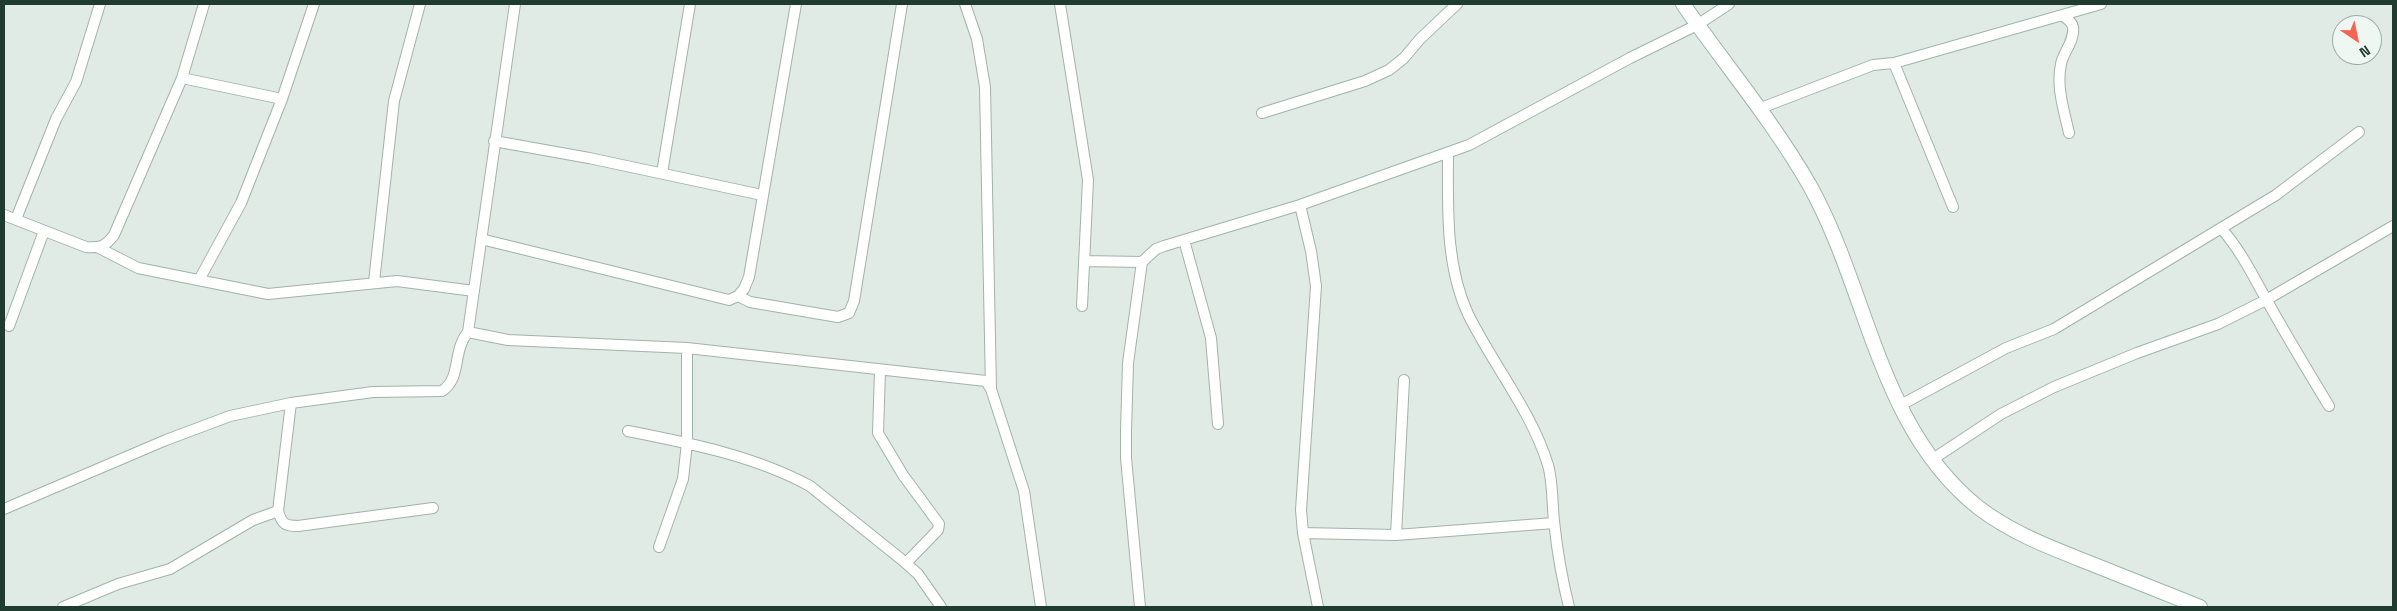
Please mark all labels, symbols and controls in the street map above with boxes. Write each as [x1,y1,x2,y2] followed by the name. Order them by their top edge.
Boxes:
[2332,15,2382,65] north arrow
[2356,42,2374,62] text: N

